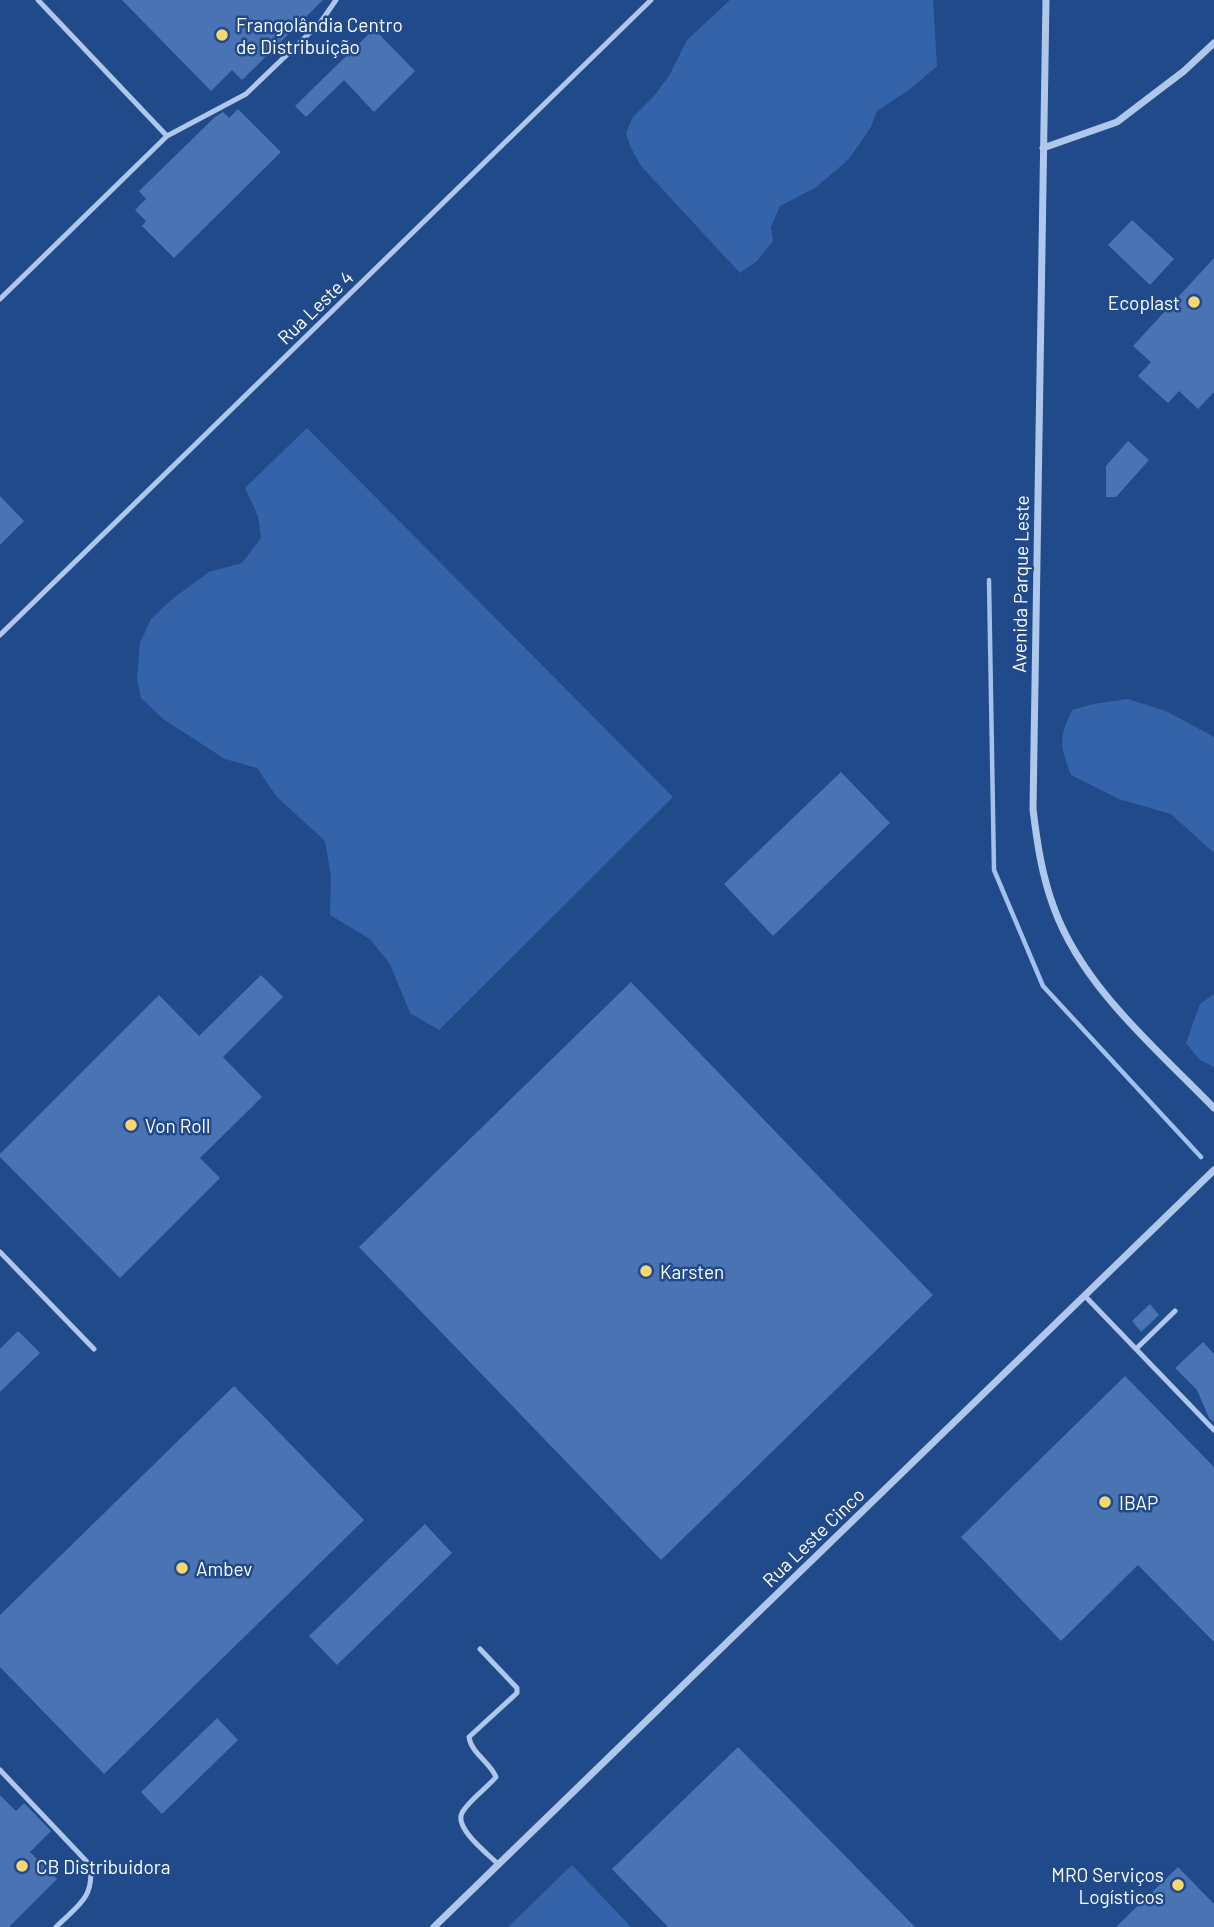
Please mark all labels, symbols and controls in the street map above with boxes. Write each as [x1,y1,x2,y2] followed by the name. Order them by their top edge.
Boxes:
[236,13,403,58] place label: Frangolândia Centro de Distribuição
[214,27,230,43] marker: Frangolândia Centro de Distribuição
[272,265,358,349] street label: Rua Leste 4
[1108,291,1180,314] place label: Ecoplast
[1186,294,1202,310] marker: Ecoplast
[1007,495,1033,673] street label: Avenida Parque Leste
[145,1114,210,1137] place label: Von Roll
[123,1117,139,1133] marker: Von Roll
[660,1260,724,1283] place label: Karsten
[638,1263,654,1279] marker: Karsten
[757,1483,869,1591] street label: Rua Leste Cinco
[1119,1491,1158,1514] place label: IBAP
[1097,1494,1113,1510] marker: IBAP
[196,1557,252,1580] place label: Ambev
[174,1560,190,1576] marker: Ambev
[36,1855,170,1878] place label: CB Distribuidora
[14,1858,30,1874] marker: CB Distribuidora
[1051,1863,1164,1908] place label: MRO Serviços Logísticos
[1170,1877,1186,1893] marker: MRO Serviços Logísticos

